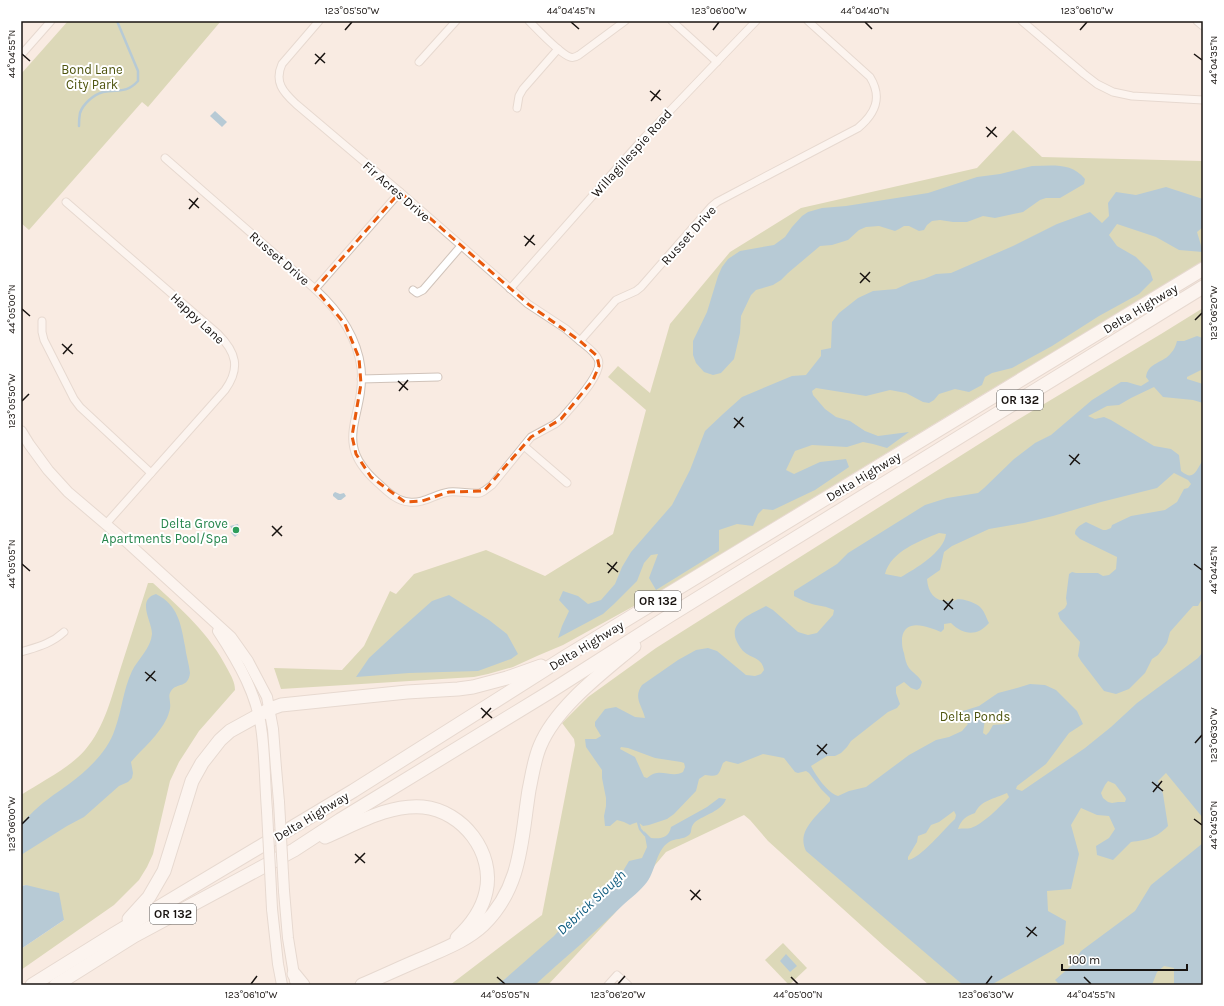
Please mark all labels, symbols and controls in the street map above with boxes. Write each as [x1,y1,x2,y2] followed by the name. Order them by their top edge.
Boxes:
[325,5,380,17] text: 123°05'50"W
[547,5,595,17] text: 44°04'45"N
[691,5,747,17] text: 123°06'00"W
[841,5,889,17] text: 44°04'40"N
[1061,5,1113,17] text: 123°06'10"W
[6,30,18,78] text: 44°04'55"N
[1208,36,1220,84] text: 44°04'35"N
[61,62,123,92] park label: Bond Lane City Park
[588,106,675,200] street label: Willagillespie Road
[360,158,434,225] street label: Fir Acres Drive
[658,202,719,268] street label: Russet Drive
[247,228,313,289] street label: Russet Drive
[1100,280,1180,337] street label: Delta Highway
[6,284,18,334] text: 44°05'00"N
[1208,285,1220,341] text: 123°06'20"W
[168,290,228,347] street label: Happy Lane
[6,373,18,428] text: 123°05'50"W
[997,390,1043,410] road number: OR 132
[823,448,903,505] street label: Delta Highway
[101,516,228,546] place label: Delta Grove Apartments Pool/Spa
[231,525,241,535] marker: Delta Grove Apartments Pool/Spa
[6,540,18,588] text: 44°05'05"N
[1208,546,1220,594] text: 44°04'45"N
[635,591,681,611] road number: OR 132
[546,617,626,674] street label: Delta Highway
[1208,707,1220,763] text: 123°06'30"W
[940,709,1011,724] park label: Delta Ponds
[271,788,351,845] street label: Delta Highway
[6,796,18,852] text: 123°06'00"W
[1208,801,1220,849] text: 44°04'50"N
[553,866,629,938] water label: Debrick Slough
[150,904,196,924] road number: OR 132
[1062,946,1187,972] scale bar
[1068,953,1100,967] text: 100 m
[225,989,277,1001] text: 123°06'10"W
[481,989,529,1001] text: 44°05'05"N
[590,989,646,1001] text: 123°06'20"W
[773,989,823,1001] text: 44°05'00"N
[958,989,1014,1001] text: 123°06'30"W
[1067,989,1115,1001] text: 44°04'55"N

